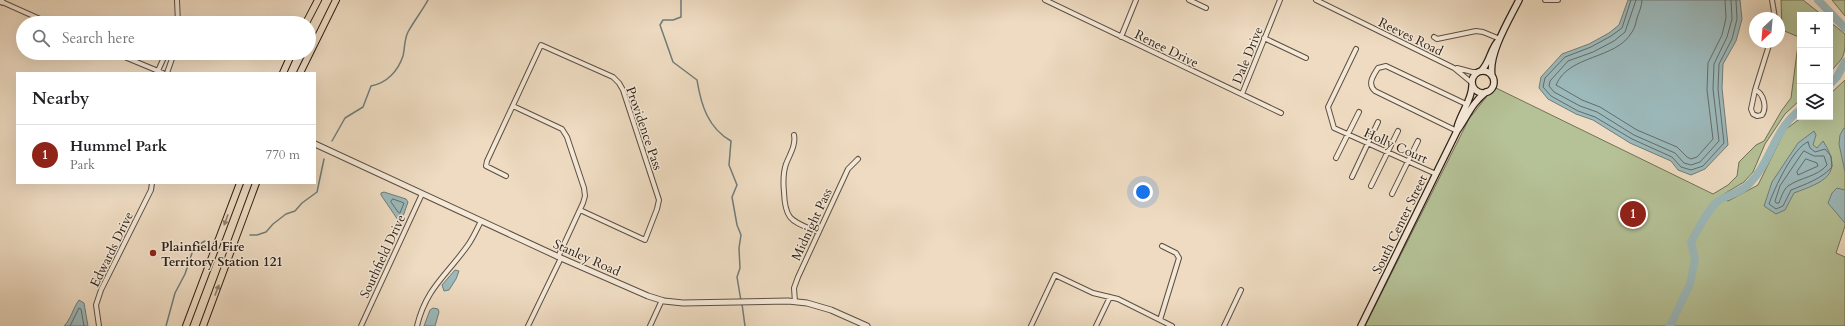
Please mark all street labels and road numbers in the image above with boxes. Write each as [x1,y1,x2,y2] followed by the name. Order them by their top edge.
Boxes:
[1375,14,1446,60] street label: Reeves Road
[1228,24,1268,87] street label: Dale Drive
[1132,26,1202,72] street label: Renee Drive
[621,84,667,172] street label: Providence Pass
[1361,124,1430,168] street label: Holly Court
[1368,172,1432,277] street label: South Center Street
[787,185,837,264] street label: Midnight Pass
[86,209,138,290] street label: Edwards Drive
[356,212,410,301] street label: Southfield Drive
[550,235,623,281] street label: Stanley Road

